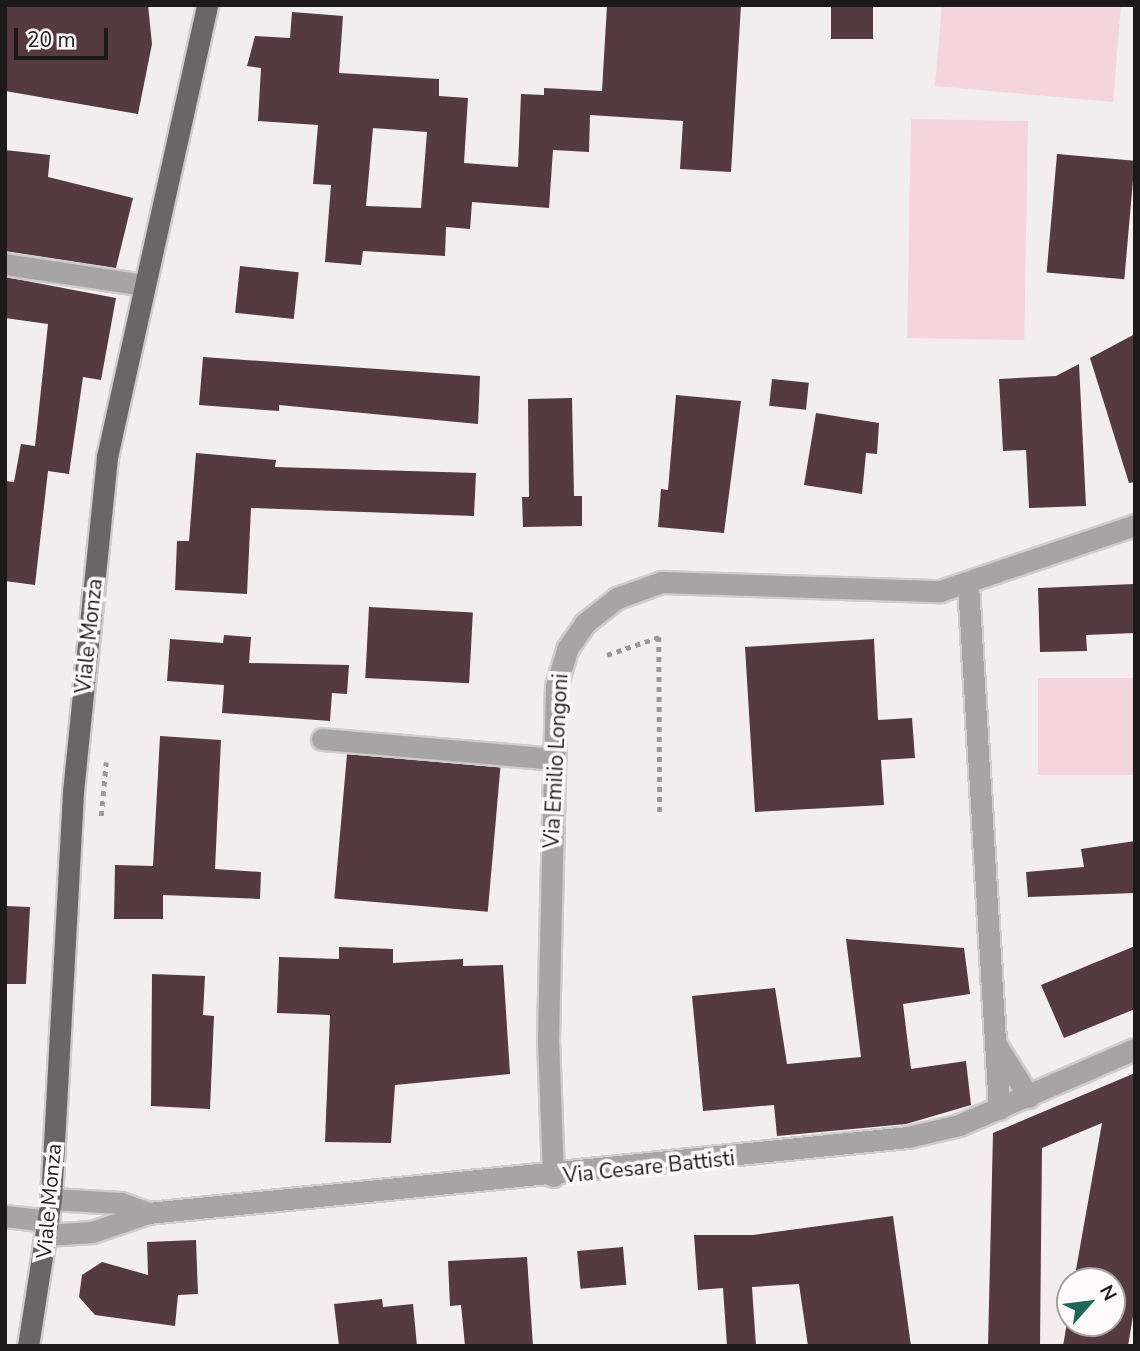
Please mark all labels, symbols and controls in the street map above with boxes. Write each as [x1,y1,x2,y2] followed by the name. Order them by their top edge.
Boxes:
[18,14,112,58] scale bar
[27,26,76,54] text: 20 m
[70,577,108,695] street label: Viale Monza
[539,673,573,849] street label: Via Emilio Longoni
[31,1142,67,1260] street label: Viale Monza
[562,1145,736,1189] street label: Via Cesare Battisti
[1056,1267,1126,1337] north arrow
[1093,1281,1123,1305] text: N

